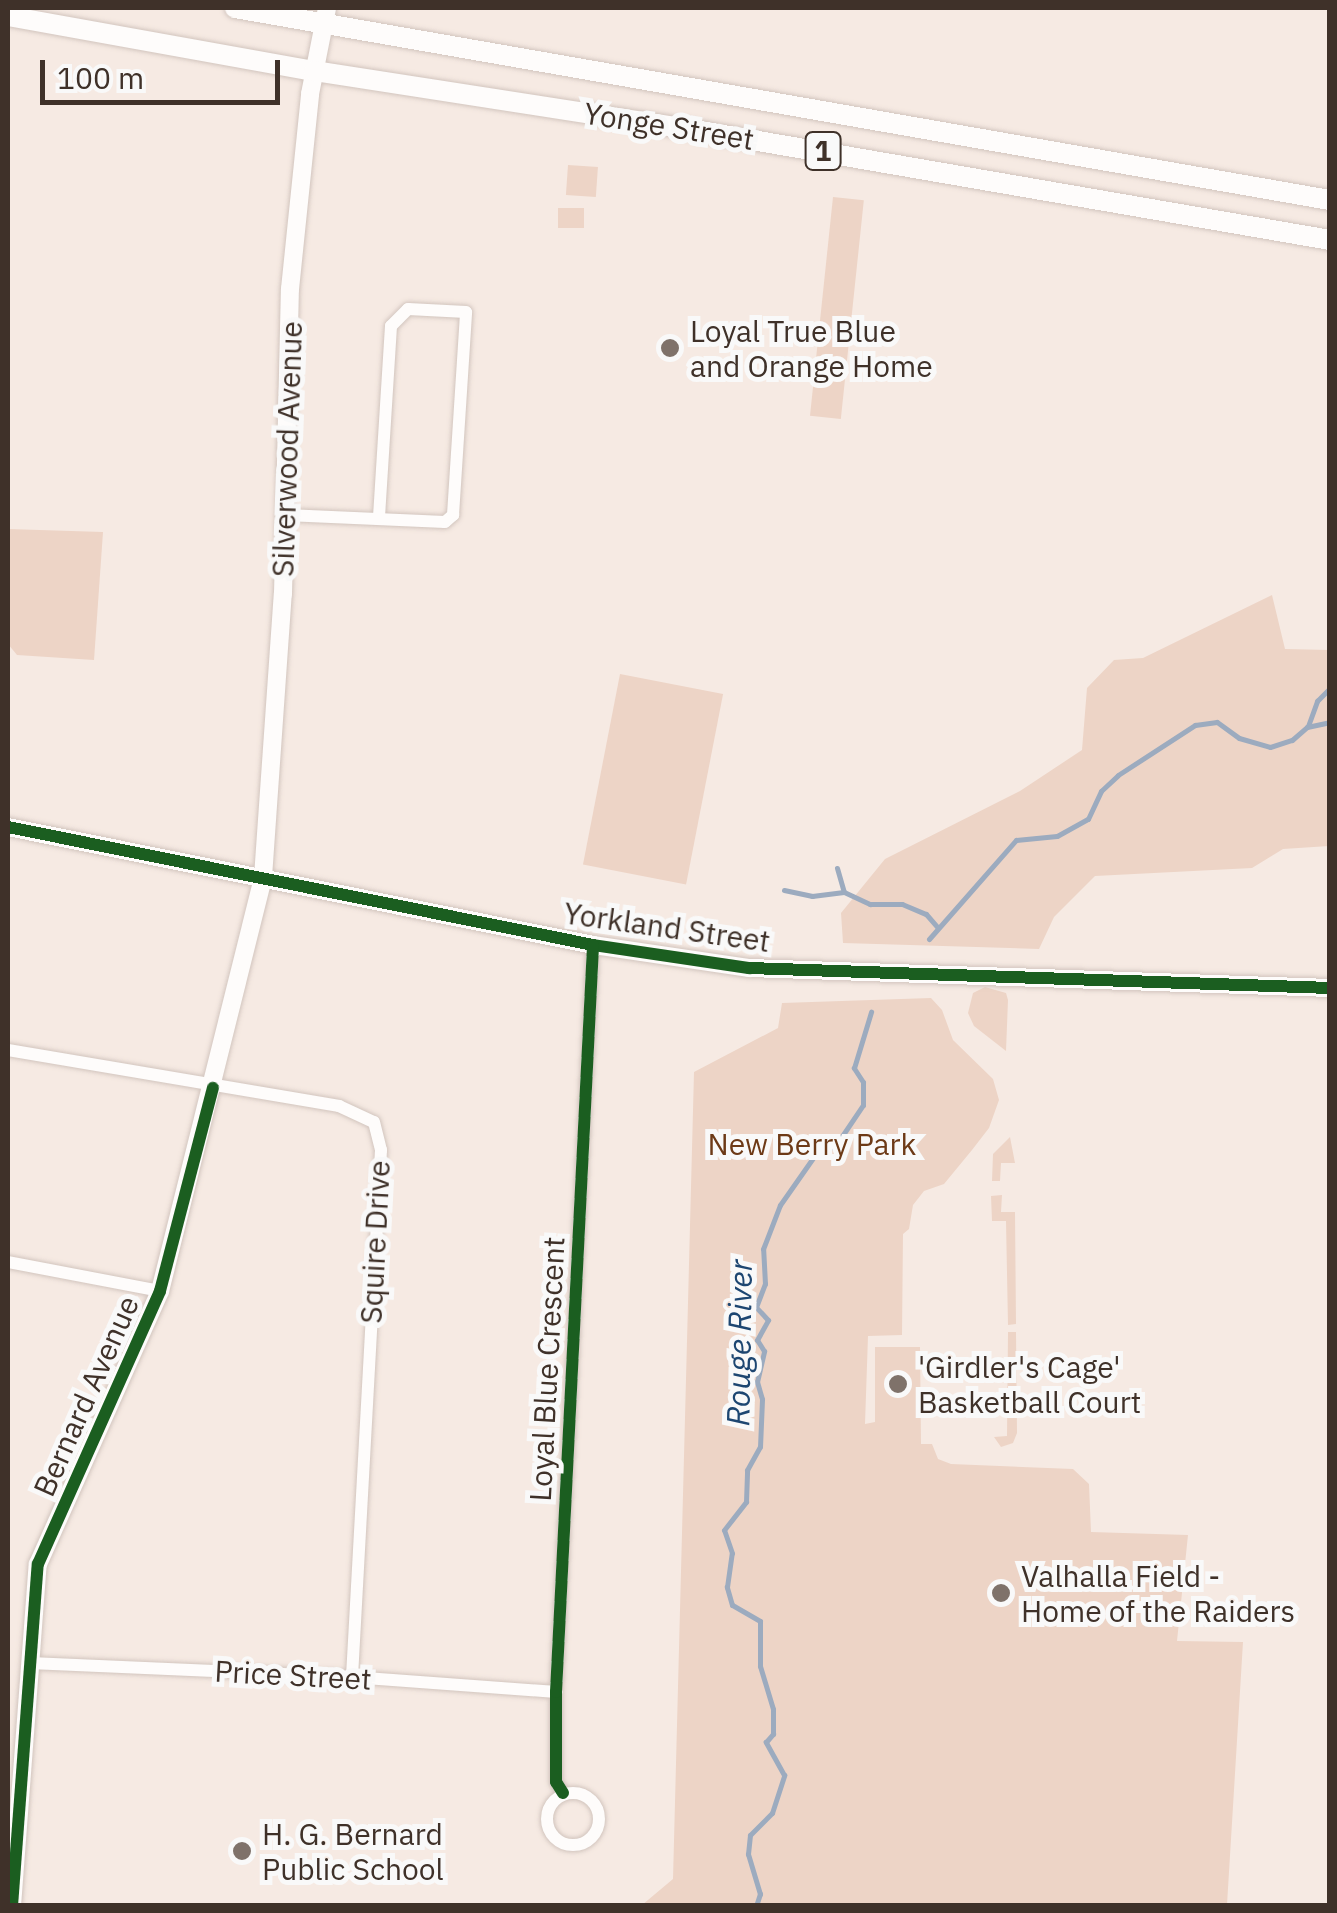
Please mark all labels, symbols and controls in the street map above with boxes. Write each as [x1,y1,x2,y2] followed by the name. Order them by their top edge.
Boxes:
[45,40,285,102] scale bar
[57,58,144,97] text: 100 m
[581,95,757,157] street label: Yonge Street
[803,128,843,174] road number: 1
[690,313,933,384] place label: Loyal True Blue and Orange Home
[265,320,309,578] street label: Silverwood Avenue
[659,337,681,359] marker: Loyal True Blue and Orange Home
[562,895,772,959] street label: Yorkland Street
[708,1126,916,1162] park label: New Berry Park
[353,1159,397,1325] street label: Squire Drive
[522,1236,572,1502] street label: Loyal Blue Crescent
[718,1259,760,1427] water label: Rouge River
[26,1290,146,1502] street label: Bernard Avenue
[918,1349,1141,1420] place label: 'Girdler's Cage' Basketball Court
[887,1373,909,1395] marker: 'Girdler's Cage' Basketball Court
[1021,1558,1295,1628] place label: Valhalla Field - Home of the Raiders
[990,1582,1012,1604] marker: Valhalla Field - Home of the Raiders
[214,1653,372,1697] street label: Price Street
[262,1816,444,1886] place label: H. G. Bernard Public School
[231,1840,253,1862] marker: H. G. Bernard Public School

